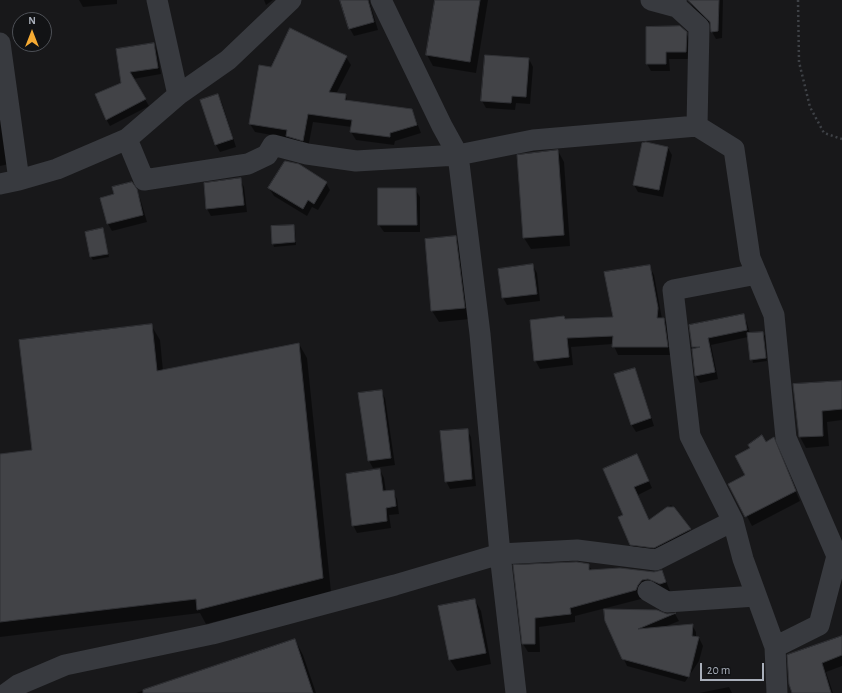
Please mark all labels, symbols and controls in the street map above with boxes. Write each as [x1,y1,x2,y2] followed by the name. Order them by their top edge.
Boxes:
[12,12,52,52] north arrow
[28,15,36,26] text: N
[702,655,766,681] scale bar
[707,664,730,676] text: 20 m

